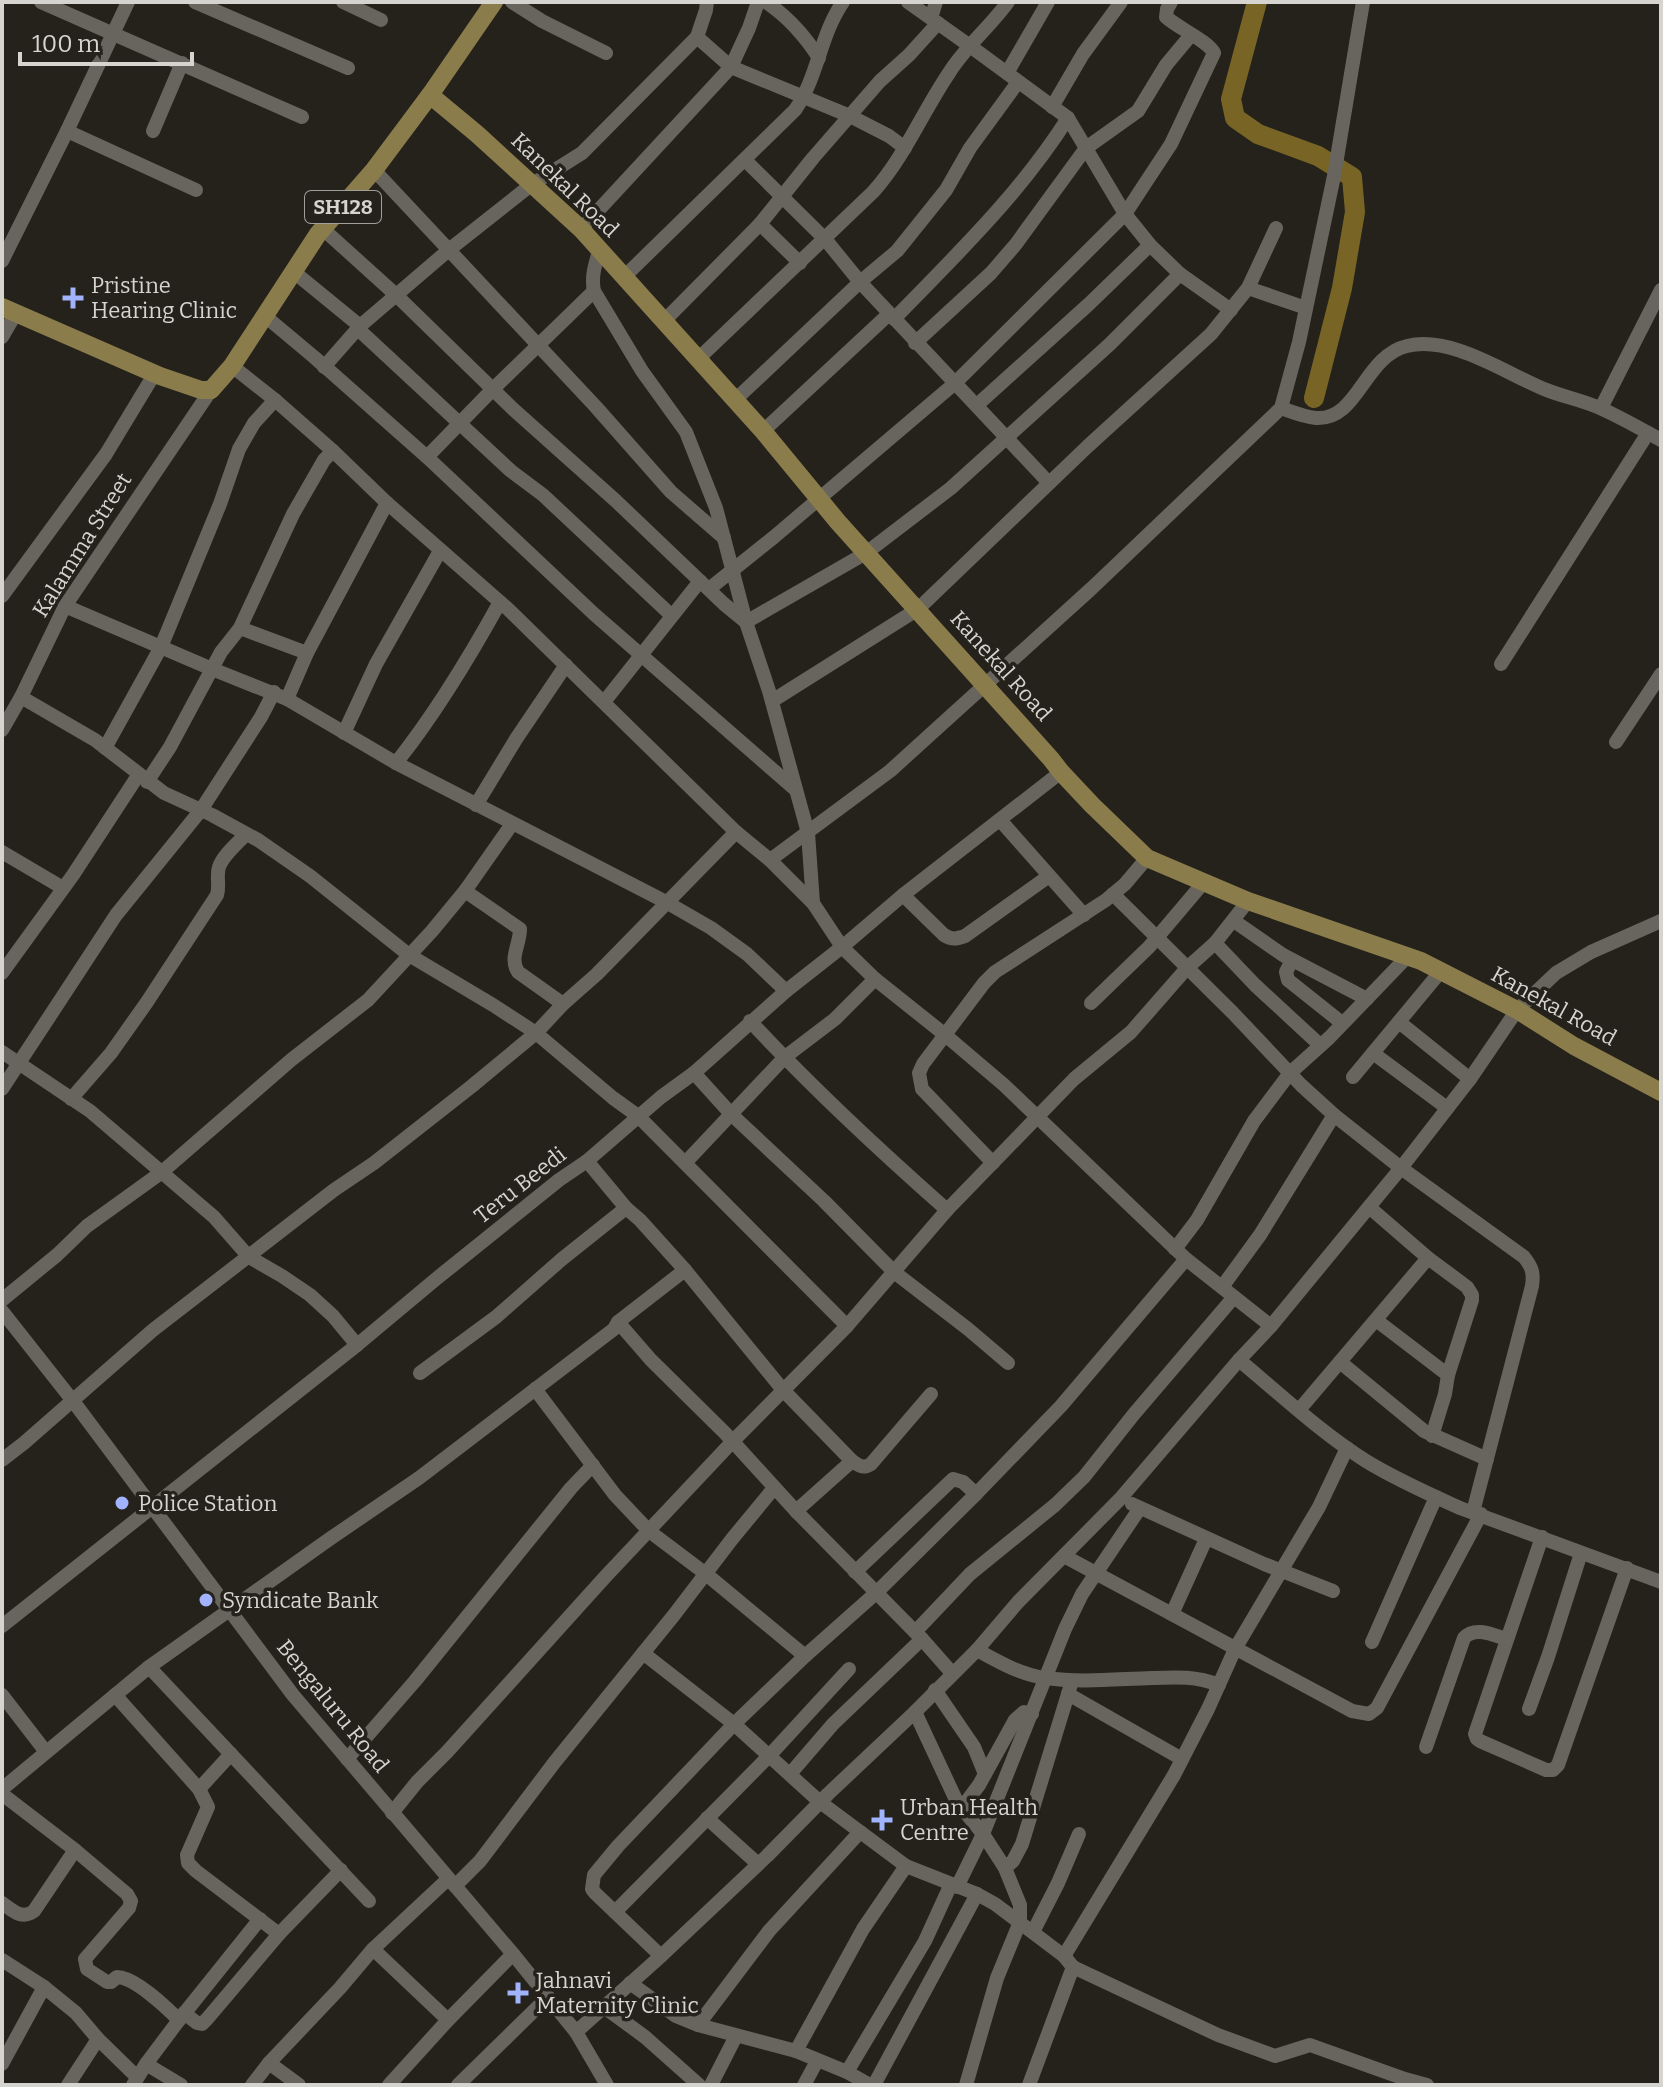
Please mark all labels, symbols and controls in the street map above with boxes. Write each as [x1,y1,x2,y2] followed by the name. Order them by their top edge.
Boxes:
[20,16,192,66] scale bar
[32,30,100,58] text: 100 m
[506,127,624,243] street label: Kanekal Road
[305,191,381,223] road number: SH128
[91,272,237,324] place label: Pristine Hearing Clinic
[62,287,84,309] marker: Pristine Hearing Clinic
[27,468,137,622] street label: Kalamma Street
[944,605,1058,727] street label: Kanekal Road
[1487,960,1621,1052] street label: Kanekal Road
[469,1141,572,1229] street label: Teru Beedi
[138,1490,277,1517] place label: Police Station
[113,1494,131,1512] marker: Police Station
[222,1587,379,1614] place label: Syndicate Bank
[197,1591,215,1609] marker: Syndicate Bank
[271,1634,395,1778] street label: Bengaluru Road
[900,1794,1038,1846] place label: Urban Health Centre
[871,1809,893,1831] marker: Urban Health Centre
[535,1967,699,2019] place label: Jahnavi Maternity Clinic
[507,1982,529,2004] marker: Jahnavi Maternity Clinic

